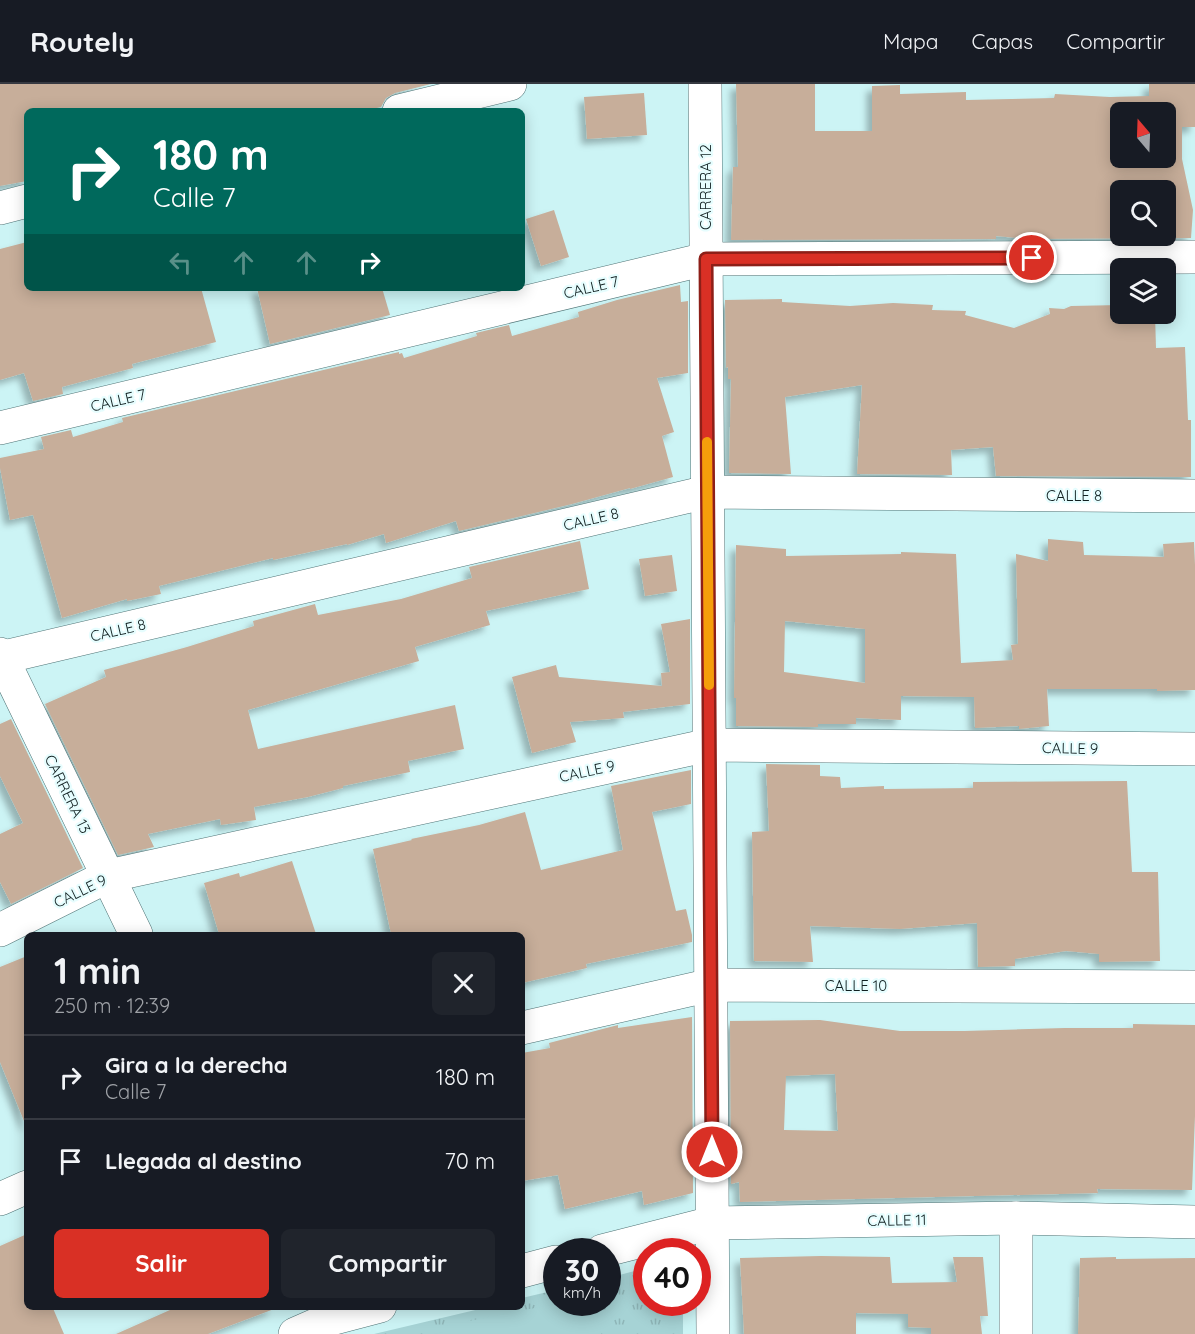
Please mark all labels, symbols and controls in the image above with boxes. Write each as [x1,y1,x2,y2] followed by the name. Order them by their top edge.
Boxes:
[30,24,134,59] text: Routely
[883,28,938,54] text: Mapa
[971,28,1033,54] text: Capas
[1066,28,1165,54] text: Compartir
[1110,102,1176,168] north arrow
[1110,102,1176,324] map controls
[153,128,269,181] text: 180 m
[54,132,132,210] icon: right
[696,144,715,230] street label: CARRERA 12
[153,180,236,214] text: Calle 7
[1110,180,1176,246] button: search
[1006,232,1057,283] pin
[1015,241,1048,274] icon: arrive
[164,246,197,279] icon: left
[227,246,260,279] icon: ahead
[290,246,323,279] icon: ahead
[353,246,386,279] icon: right
[1110,258,1176,324] button: layers
[562,271,621,303] street label: CALLE 7
[89,384,148,416] street label: CALLE 7
[1046,486,1102,505] street label: CALLE 8
[561,503,621,535] street label: CALLE 8
[88,614,148,646] street label: CALLE 8
[1042,738,1098,758] street label: CALLE 9
[41,751,95,837] street label: CARRERA 13
[557,756,617,786] street label: CALLE 9
[50,870,110,912] street label: CALLE 9
[54,948,141,993] text: 1 min
[432,952,495,1015] button: close
[825,976,887,995] street label: CALLE 10
[54,993,170,1018] text: 250 m · 12:39
[105,1051,288,1079] text: Gira a la derecha
[54,1061,87,1094] icon: right
[436,1063,495,1091] text: 180 m
[105,1079,166,1104] text: Calle 7
[680,1120,744,1184] position arrow
[54,1145,87,1178] icon: arrive
[105,1147,302,1175] text: Llegada al destino
[445,1147,495,1175] text: 70 m
[867,1210,927,1230] street label: CALLE 11
[54,1229,269,1298] button: Salir
[281,1229,495,1298] button: Compartir
[633,1238,711,1316] speed limit sign: 40
[565,1251,599,1289] text: 30
[563,1283,601,1302] text: km/h

